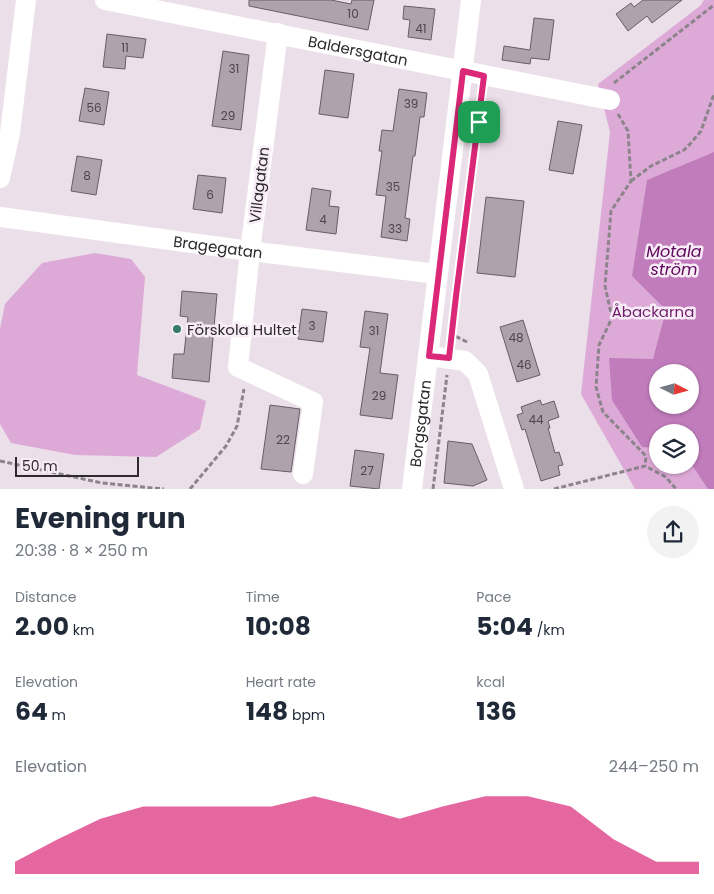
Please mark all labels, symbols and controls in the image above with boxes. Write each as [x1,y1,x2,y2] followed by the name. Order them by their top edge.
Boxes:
[347,5,359,22] house number: 10
[415,20,427,37] house number: 41
[306,30,410,70] street label: Baldersgatan
[121,39,129,56] house number: 11
[229,60,239,77] house number: 31
[404,95,418,112] house number: 39
[86,99,102,116] house number: 56
[458,101,500,143] pin
[221,107,235,124] house number: 29
[465,108,493,136] icon: arrive
[244,146,274,224] street label: Villagatan
[83,167,91,184] house number: 8
[386,178,400,195] house number: 35
[206,186,214,203] house number: 6
[319,211,327,228] house number: 4
[388,220,402,237] house number: 33
[172,230,264,263] street label: Bragegatan
[646,240,702,281] water label: Motala ström
[612,301,694,322] park label: Åbackarna
[308,317,316,334] house number: 3
[187,319,297,340] place label: Förskola Hultet
[369,322,379,339] house number: 31
[171,323,183,335] marker: Förskola Hultet
[508,329,524,346] house number: 48
[516,356,532,373] house number: 46
[649,364,699,414] north arrow
[649,364,699,474] map controls
[404,379,436,468] street label: Borgsgatan
[372,387,386,404] house number: 29
[528,411,544,428] house number: 44
[649,424,699,474] button: layers
[276,431,290,448] house number: 22
[15,454,139,477] scale bar
[22,456,58,476] text: 50 m
[360,462,374,479] house number: 27
[15,499,186,538] text: Evening run
[647,506,699,558] button: share
[15,539,148,562] text: 20:38 · 8 × 250 m
[15,587,76,607] text: Distance
[246,587,280,607] text: Time
[476,587,511,607] text: Pace
[15,609,69,644] text: 2.00
[246,609,311,644] text: 10:08
[476,609,533,644] text: 5:04
[69,620,94,640] text: km
[533,620,565,640] text: /km
[15,672,78,692] text: Elevation
[246,672,316,692] text: Heart rate
[476,672,505,692] text: kcal
[15,694,48,729] text: 64
[246,694,288,729] text: 148
[476,694,517,729] text: 136
[48,705,66,725] text: m
[288,705,325,725] text: bpm
[15,755,87,778] text: Elevation
[609,755,699,778] text: 244–250 m

